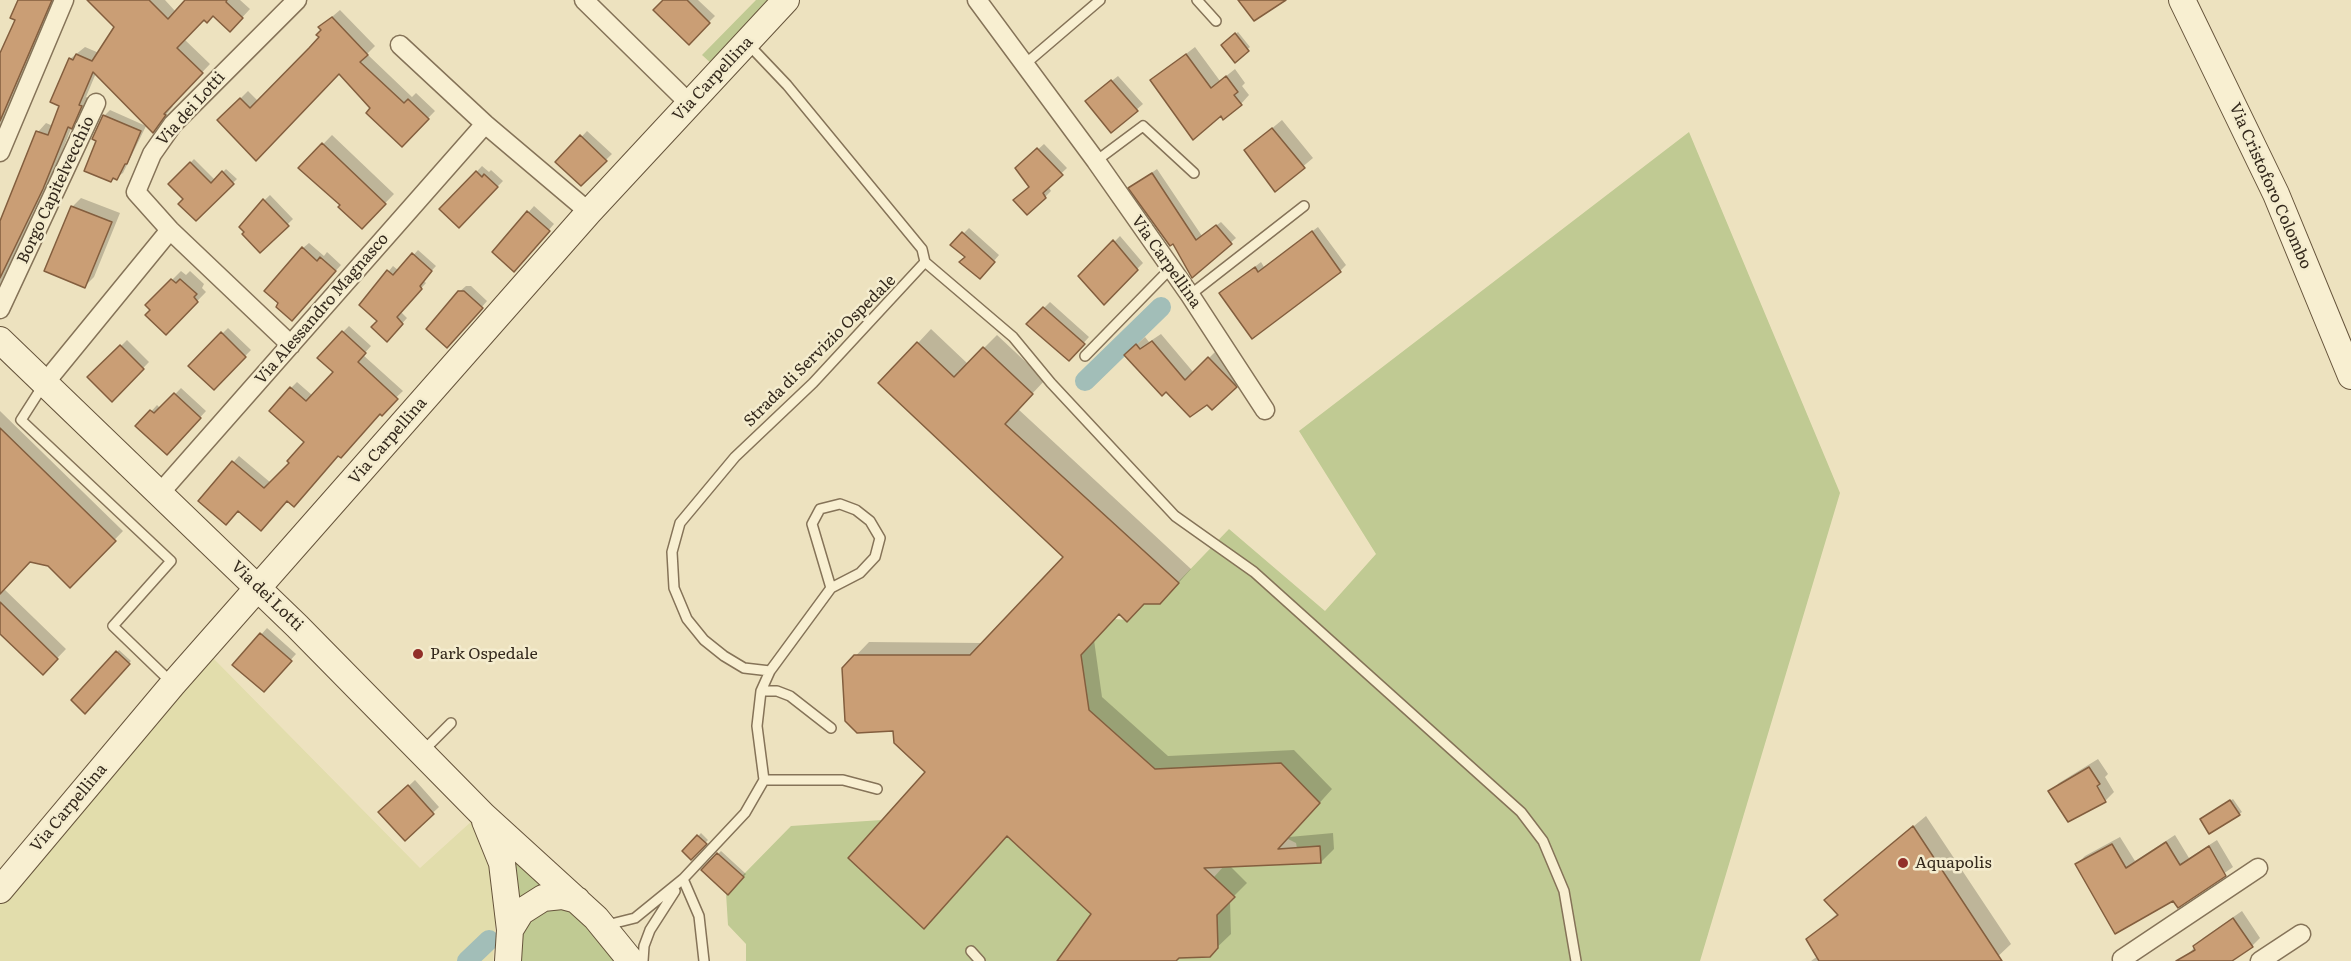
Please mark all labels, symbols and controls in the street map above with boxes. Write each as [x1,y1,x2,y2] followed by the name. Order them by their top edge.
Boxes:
[669,33,757,125] street label: Via Carpellina
[153,68,229,150] street label: Via dei Lotti
[2225,100,2315,272] street label: Via Cristoforo Colombo
[13,113,99,267] street label: Borgo Capitelvecchio
[1127,212,1205,312] street label: Via Carpellina
[251,230,393,388] street label: Via Alessandro Magnasco
[740,271,900,431] street label: Strada di Servizio Ospedale
[345,394,431,488] street label: Via Carpellina
[227,557,307,635] street label: Via dei Lotti
[430,644,538,664] place label: Park Ospedale
[411,647,425,661] marker: Park Ospedale
[27,760,111,856] street label: Via Carpellina
[1915,853,1992,873] place label: Aquapolis
[1896,856,1910,870] marker: Aquapolis

